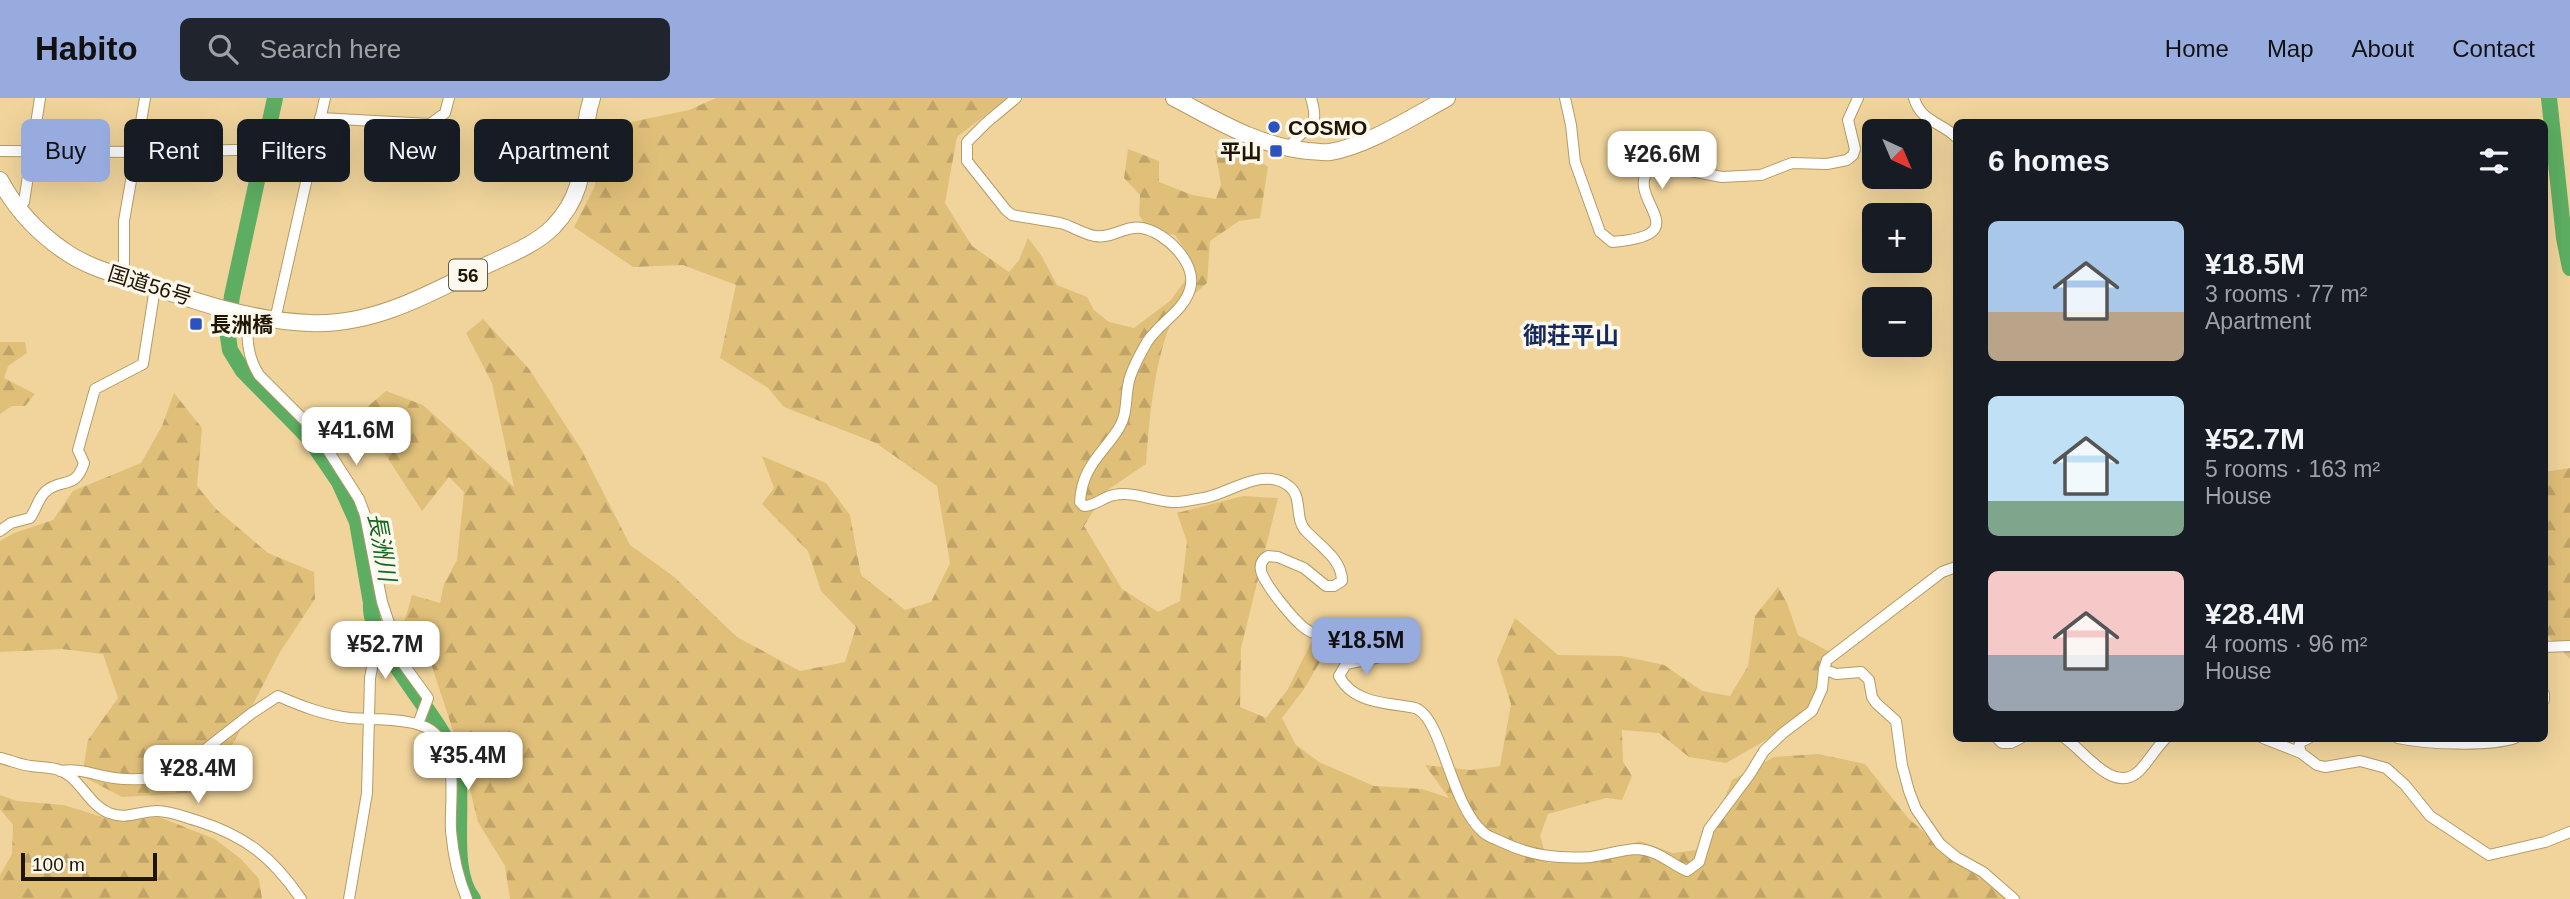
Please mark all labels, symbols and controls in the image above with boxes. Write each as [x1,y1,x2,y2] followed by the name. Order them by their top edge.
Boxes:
[180,18,670,81] search box
[35,30,138,67] text: Habito
[204,30,242,68] icon: search
[260,34,401,64] text: Search here
[2165,35,2229,62] text: Home
[2267,35,2314,62] text: Map
[2352,35,2414,62] text: About
[2452,35,2535,62] text: Contact
[1288,116,1367,139] place label: COSMO
[21,119,110,182] chip: Buy
[124,119,223,182] chip: Rent
[237,119,350,182] chip: Filters
[364,119,460,182] chip: New
[474,119,633,182] chip: Apartment
[1266,119,1282,135] marker: COSMO
[1862,119,1932,189] north arrow
[1862,119,1932,357] map controls
[1605,132,1719,191] pin: ¥26.6M
[1220,140,1262,163] place label: 平山
[1624,141,1700,167] text: ¥26.6M
[2475,142,2513,180] icon: filters
[1268,143,1284,159] marker: 平山
[1988,144,2110,177] text: 6 homes
[1862,203,1932,273] button: +
[2205,247,2305,280] text: ¥18.5M
[2044,249,2128,333] icon: home
[449,260,487,290] road number: 56
[105,261,195,309] street label: 国道56号
[2205,281,2367,307] text: 3 rooms · 77 m²
[1862,287,1932,357] button: −
[2205,308,2311,334] text: Apartment
[210,313,273,336] place label: 長洲橋
[188,316,204,332] marker: 長洲橋
[1523,322,1619,349] district label: 御荘平山
[299,408,413,467] pin: ¥41.6M
[318,417,394,443] text: ¥41.6M
[2205,422,2305,455] text: ¥52.7M
[2044,424,2128,508] icon: home
[2205,456,2380,482] text: 5 rooms · 163 m²
[2205,483,2271,509] text: House
[363,511,401,586] water label: 長洲川
[2205,597,2305,630] text: ¥28.4M
[2044,599,2128,683] icon: home
[1309,618,1423,677] pin: ¥18.5M
[328,622,442,681] pin: ¥52.7M
[1328,627,1404,653] text: ¥18.5M
[347,631,423,657] text: ¥52.7M
[2205,631,2367,657] text: 4 rooms · 96 m²
[2205,658,2271,684] text: House
[411,732,525,792] pin: ¥35.4M
[430,742,506,768] text: ¥35.4M
[141,746,255,805] pin: ¥28.4M
[160,755,236,781] text: ¥28.4M
[21,850,158,882] scale bar
[32,854,85,875] text: 100 m

